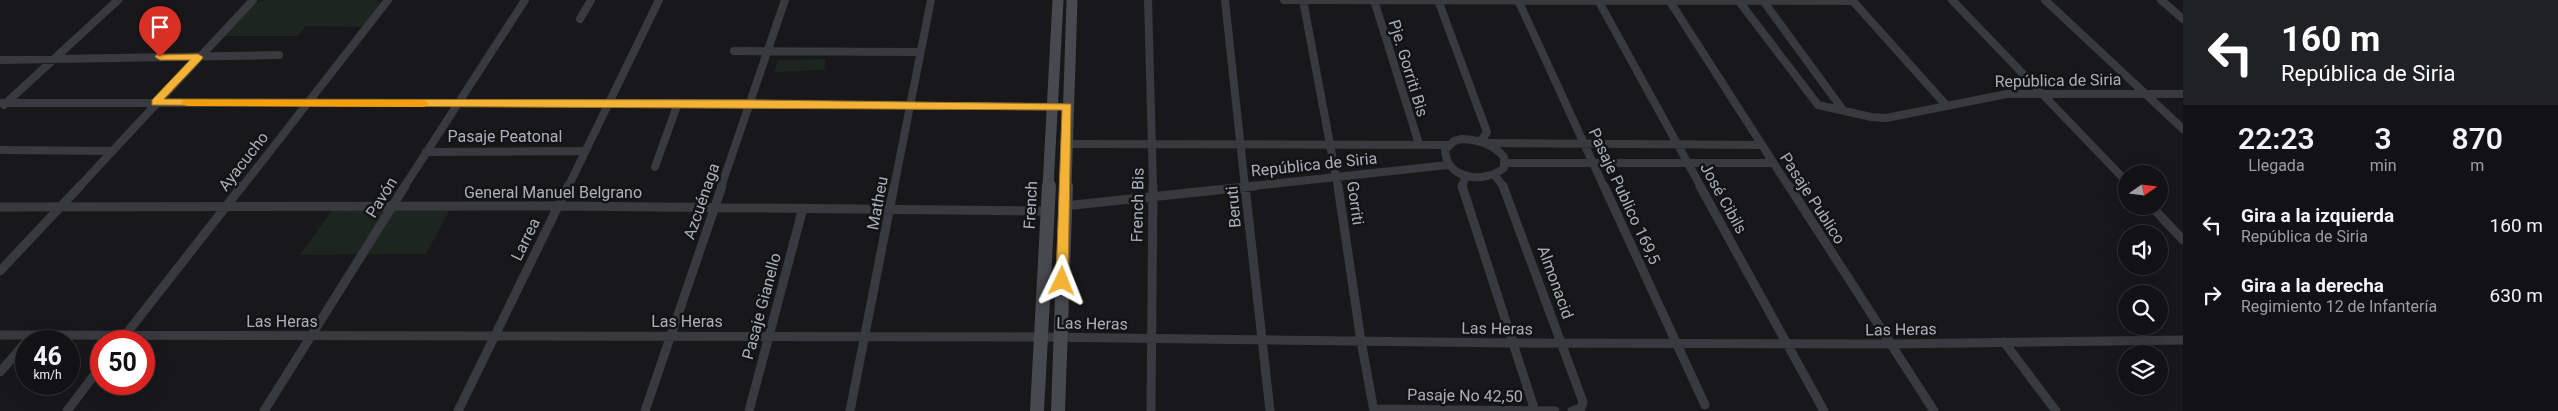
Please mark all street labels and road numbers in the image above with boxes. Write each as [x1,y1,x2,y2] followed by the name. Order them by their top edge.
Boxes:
[1385,17,1432,119] street label: Pje. Gorriti Bis
[1994,70,2122,91] street label: República de Siria
[1585,125,1664,267] street label: Pasaje Publico 169,5
[448,127,562,146] street label: Pasaje Peatonal
[214,128,272,195] street label: Ayacucho
[1250,148,1378,181] street label: República de Siria
[1776,149,1849,248] street label: Pasaje Publico
[1696,160,1751,237] street label: José Cibils
[680,161,723,242] street label: Azcuénaga
[1127,168,1148,242] street label: French Bis
[362,173,401,221] street label: Pavón
[863,175,892,231] street label: Matheu
[1020,180,1041,230] street label: French
[1343,180,1368,226] street label: Gorriti
[464,183,642,202] street label: General Manuel Belgrano
[1222,185,1245,229] street label: Beruti
[507,215,544,264] street label: Larrea
[1534,243,1578,321] street label: Almonacid
[738,251,785,362] street label: Pasaje Gianello
[246,312,318,331] street label: Las Heras
[651,312,723,331] street label: Las Heras
[1056,313,1128,334] street label: Las Heras
[1461,318,1533,339] street label: Las Heras
[1865,319,1937,340] street label: Las Heras
[1407,385,1523,406] street label: Pasaje No 42,50

